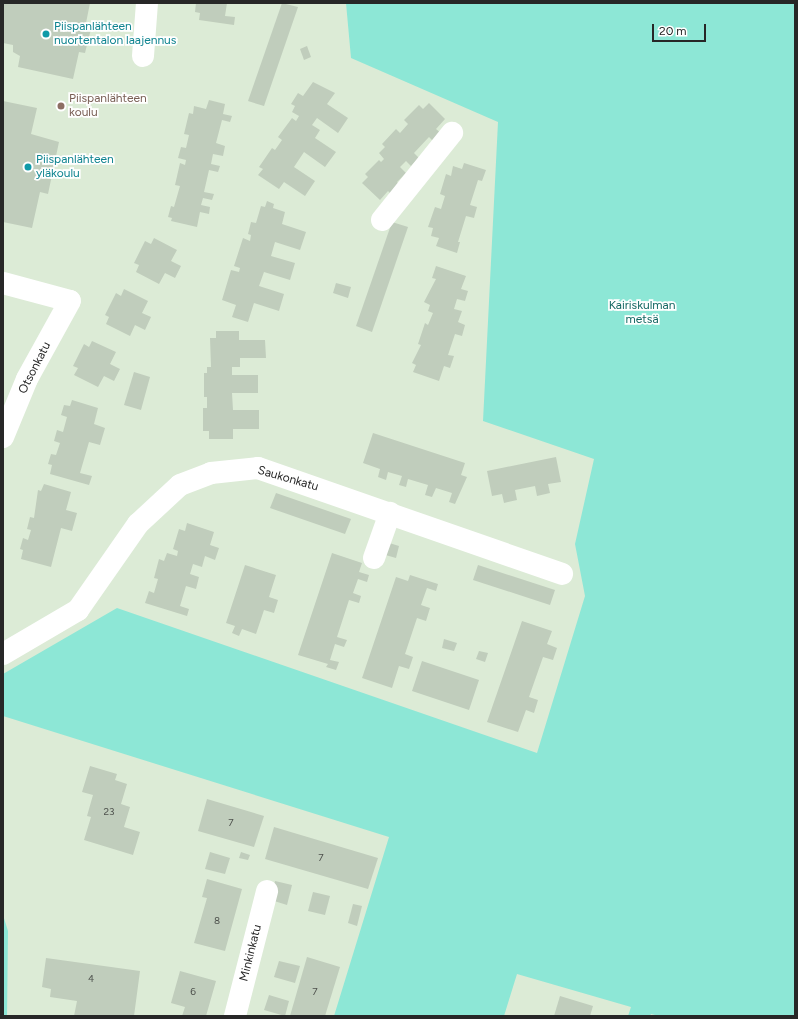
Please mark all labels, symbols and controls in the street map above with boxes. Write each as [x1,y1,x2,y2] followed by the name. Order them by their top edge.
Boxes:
[654,16,708,42] scale bar
[54,20,176,48] place label: Piispanlähteen nuortentalon laajennus
[659,24,687,38] text: 20 m
[41,29,51,39] marker: Piispanlähteen nuortentalon laajennus
[69,92,147,120] place label: Piispanlähteen koulu
[56,101,66,111] marker: Piispanlähteen koulu
[36,153,114,181] place label: Piispanlähteen yläkoulu
[23,162,33,172] marker: Piispanlähteen yläkoulu
[609,299,675,327] park label: Kairiskulman metsä
[16,340,54,396] street label: Otsonkatu
[256,463,320,495] street label: Saukonkatu
[103,806,115,818] house number: 23
[228,817,234,829] house number: 7
[318,852,324,864] house number: 7
[214,915,220,927] house number: 8
[237,923,265,983] street label: Minkinkatu
[88,973,94,985] house number: 4
[190,986,196,998] house number: 6
[312,986,318,998] house number: 7

